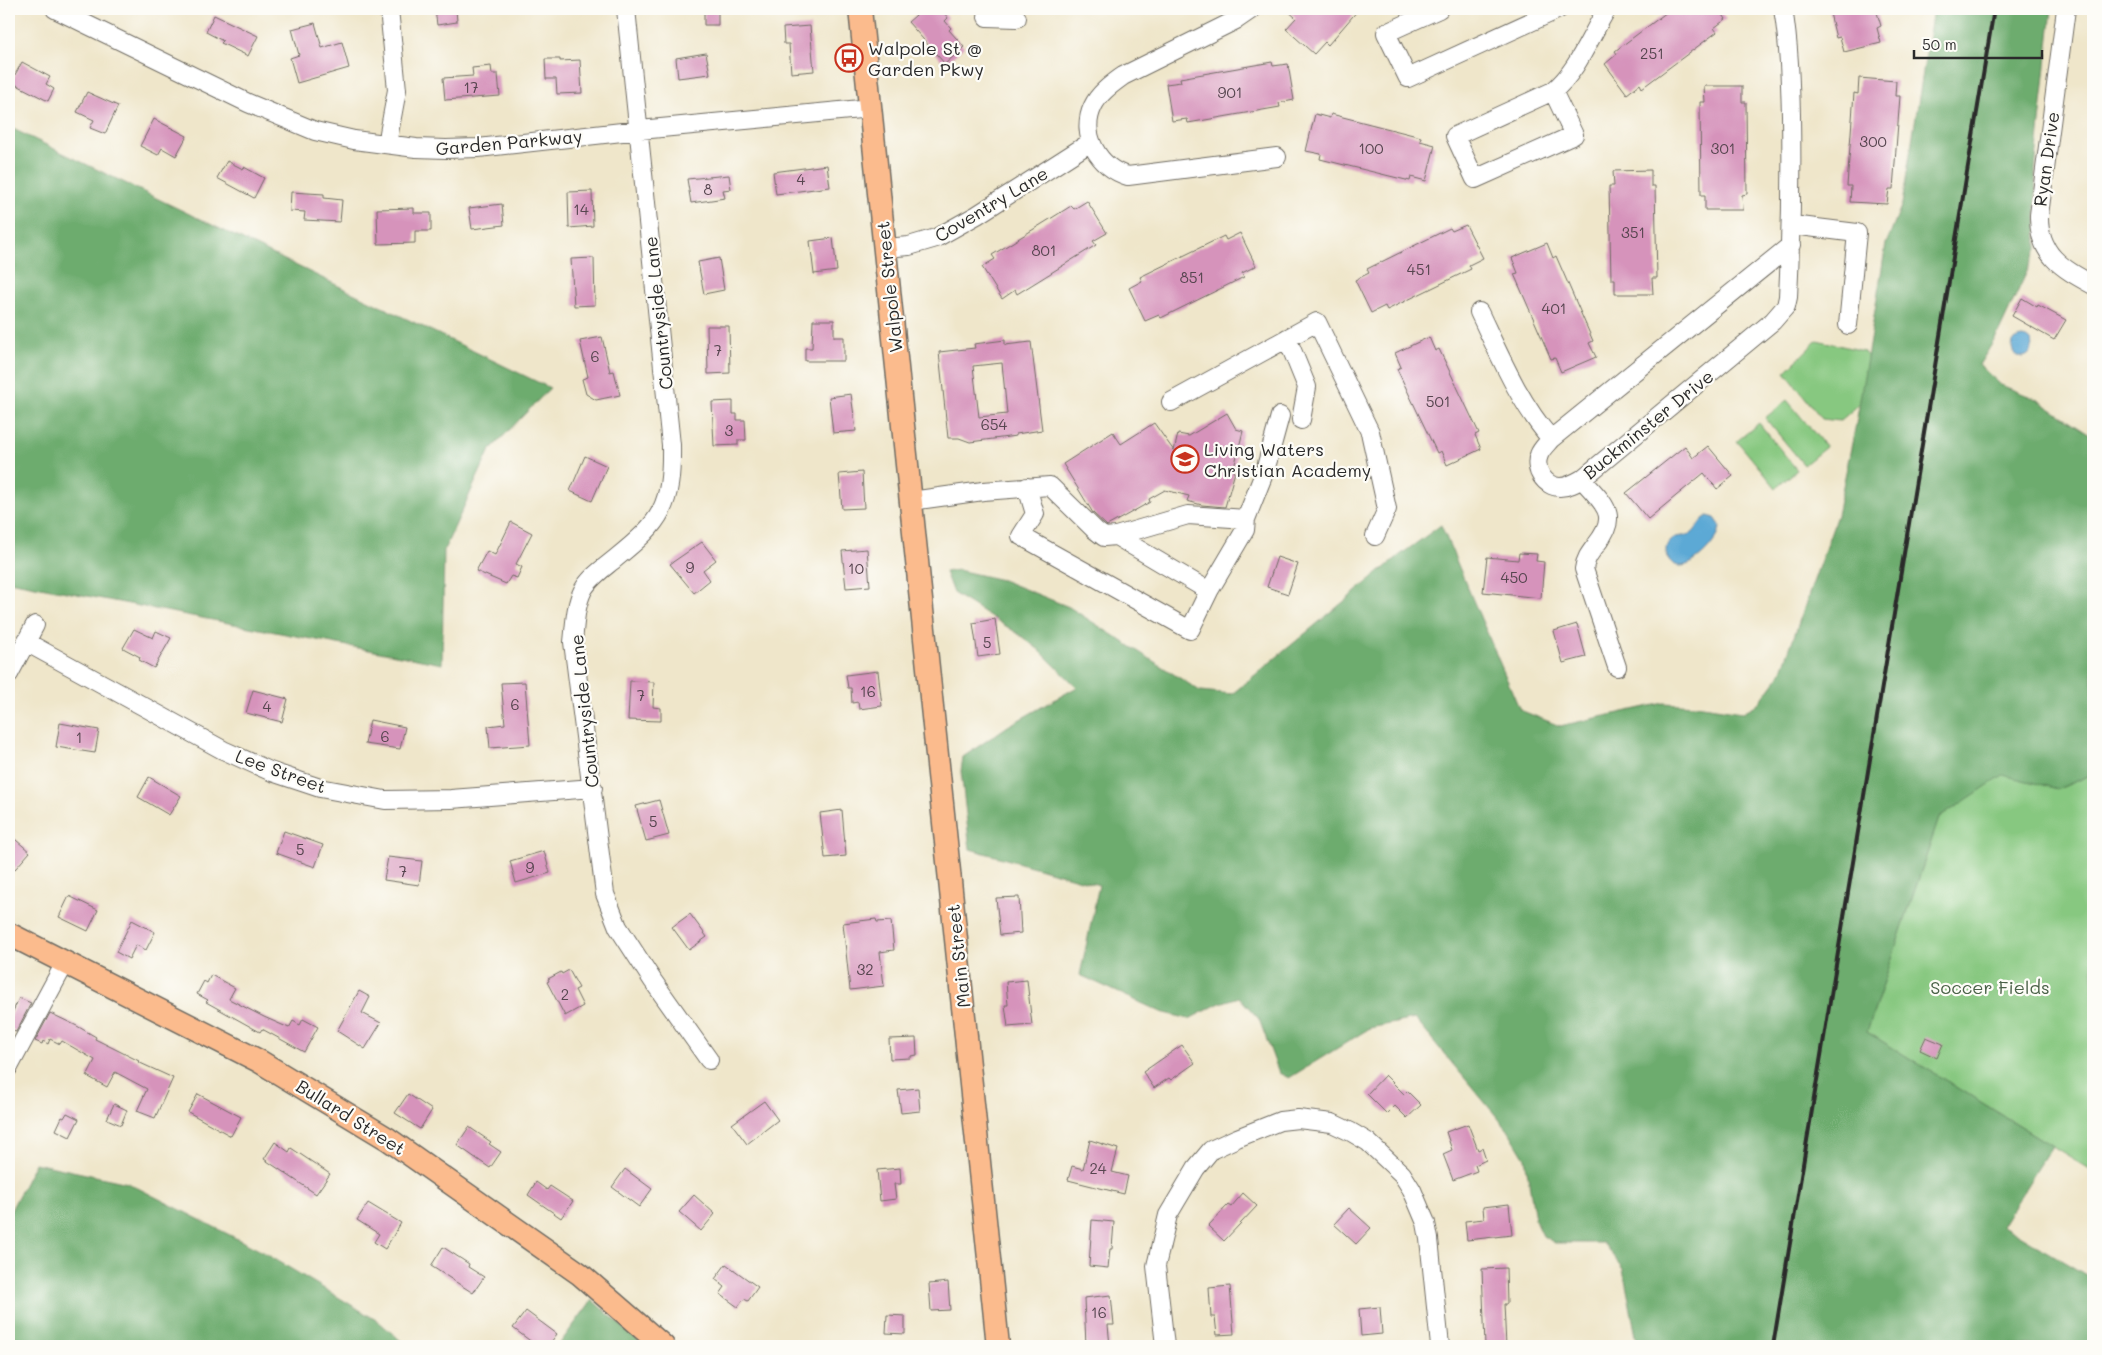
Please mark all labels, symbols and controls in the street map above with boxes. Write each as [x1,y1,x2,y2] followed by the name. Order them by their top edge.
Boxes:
[1914,28,2042,60] scale bar
[1922,34,1957,54] text: 50 m
[868,36,984,81] place label: Walpole St @ Garden Pkwy
[834,43,864,73] bus stop icon: Walpole St @ Garden Pkwy
[1640,43,1664,63] house number: 251
[463,77,479,97] house number: 17
[1218,82,1242,102] house number: 901
[2027,110,2065,208] street label: Ryan Drive
[435,124,583,160] street label: Garden Parkway
[1859,131,1887,151] house number: 300
[1358,138,1384,158] house number: 100
[1711,138,1735,158] house number: 301
[930,161,1052,247] street label: Coventry Lane
[797,169,806,189] house number: 4
[703,179,713,199] house number: 8
[573,199,589,219] house number: 14
[870,220,908,354] street label: Walpole Street
[1621,222,1645,242] house number: 351
[638,235,678,391] street label: Countryside Lane
[1031,240,1057,260] house number: 801
[1407,259,1431,279] house number: 451
[1180,267,1204,287] house number: 851
[1542,298,1566,318] house number: 401
[714,340,722,360] house number: 7
[590,346,600,366] house number: 6
[1578,364,1718,484] street label: Buckminster Drive
[1426,391,1450,411] house number: 501
[981,414,1007,434] house number: 654
[725,420,734,440] house number: 3
[1204,437,1371,482] place label: Living Waters Christian Academy
[1170,444,1200,474] school or university icon: Living Waters Christian Academy
[686,557,695,577] house number: 9
[848,558,864,578] house number: 10
[1501,567,1527,587] house number: 450
[983,632,991,652] house number: 5
[564,633,604,789] street label: Countryside Lane
[860,681,876,701] house number: 16
[637,685,645,705] house number: 7
[510,694,520,714] house number: 6
[263,696,272,716] house number: 4
[380,726,390,746] house number: 6
[76,727,82,747] house number: 1
[232,744,330,798] street label: Lee Street
[649,811,657,831] house number: 5
[296,839,304,859] house number: 5
[526,857,535,877] house number: 9
[399,861,407,881] house number: 7
[941,903,975,1009] street label: Main Street
[856,959,874,979] house number: 32
[1930,975,2050,999] park label: Soccer Fields
[561,984,569,1004] house number: 2
[292,1074,410,1160] street label: Bullard Street
[1089,1158,1107,1178] house number: 24
[1091,1302,1107,1322] house number: 16

